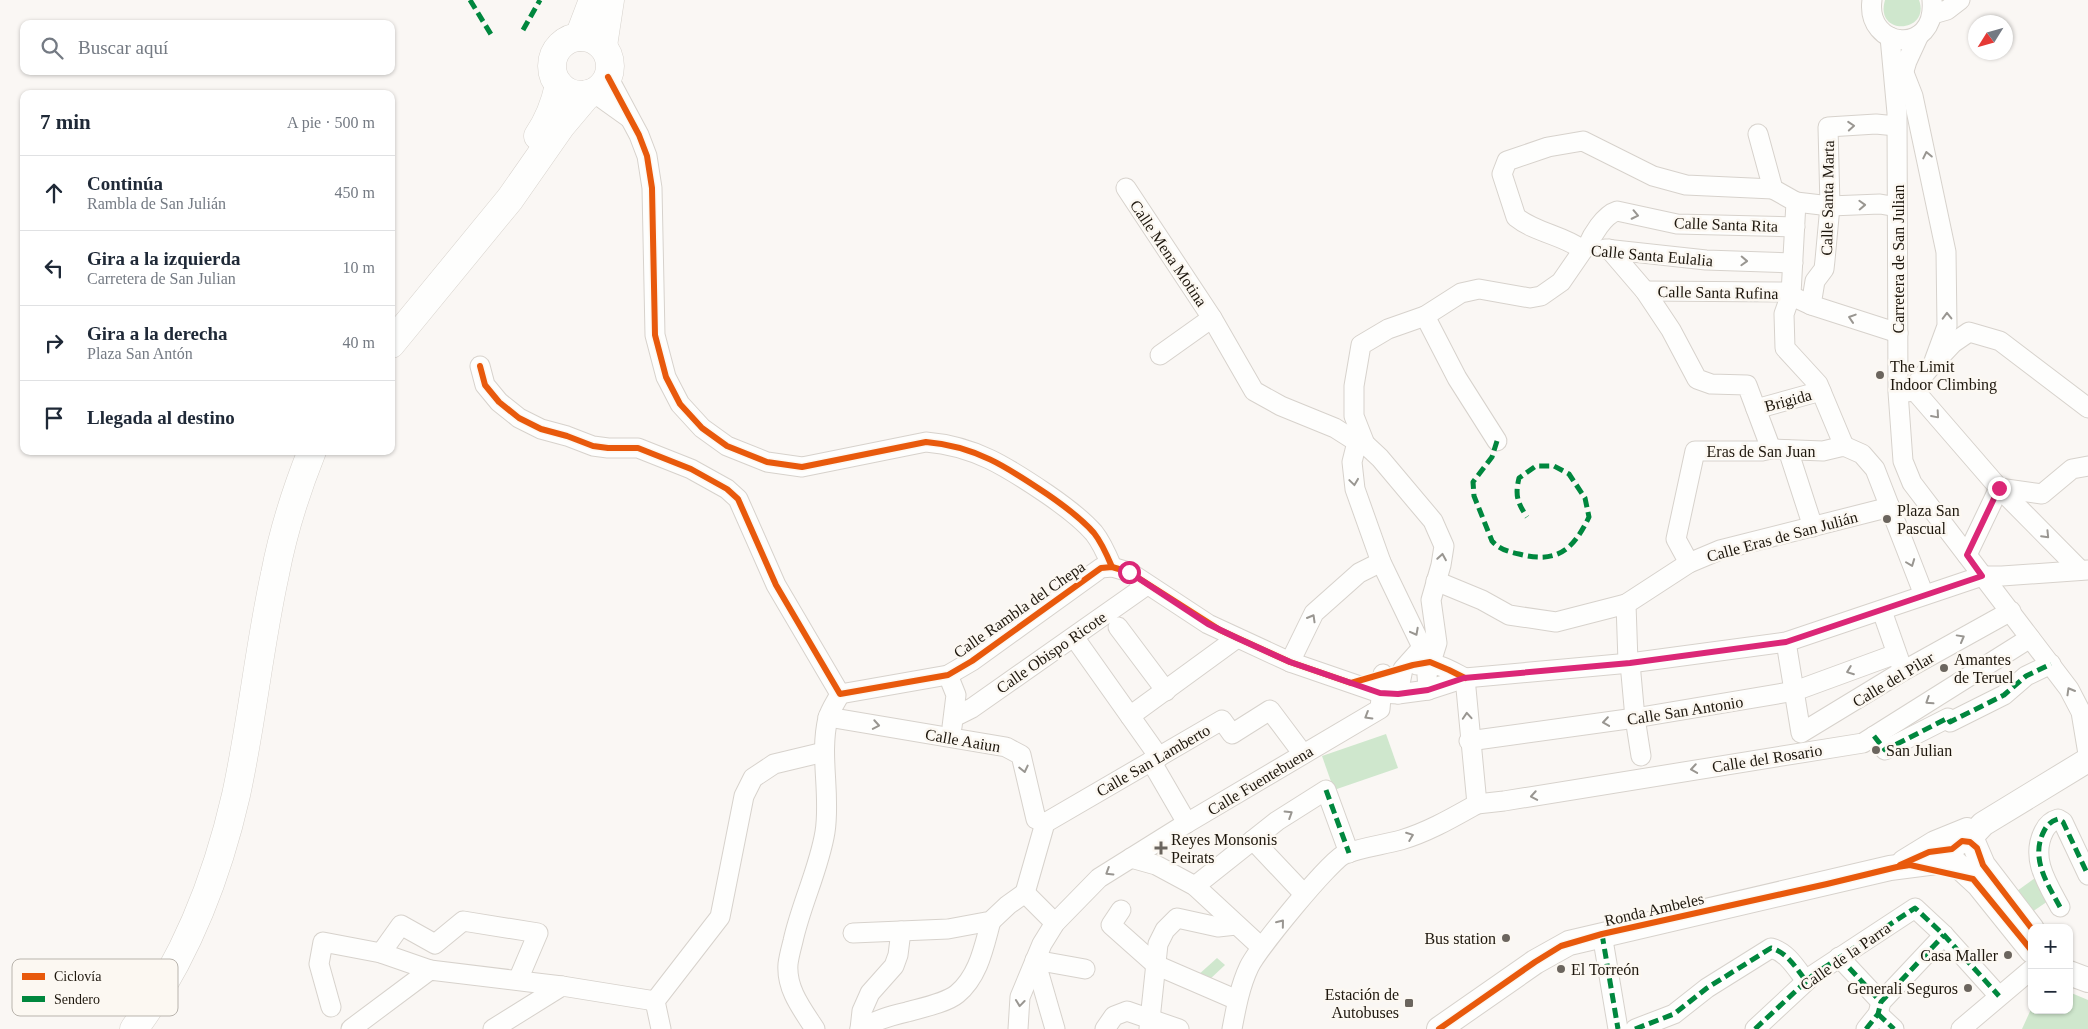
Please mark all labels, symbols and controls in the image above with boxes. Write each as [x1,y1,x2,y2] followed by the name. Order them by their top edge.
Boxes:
[1968,15,2013,60] north arrow
[20,20,395,75] search box
[38,34,66,62] icon: search
[78,37,168,58] text: Buscar aquí
[40,110,91,134] text: 7 min
[287,114,375,131] text: A pie · 500 m
[1847,120,1855,131] one-way arrow
[1818,140,1837,256] street label: Calle Santa Marta
[1922,151,1933,160] one-way arrow
[87,173,163,194] text: Continúa
[40,179,68,207] icon: ahead
[335,184,375,201] text: 450 m
[1890,185,1907,333] street label: Carretera de San Julian
[87,195,226,212] text: Rambla de San Julián
[1127,197,1210,310] street label: Calle Mena Motina
[1858,199,1866,210] one-way arrow
[1630,209,1639,220] one-way arrow
[1674,214,1778,235] street label: Calle Santa Rita
[1590,242,1714,269] street label: Calle Santa Eulalia
[87,248,241,269] text: Gira a la izquierda
[40,254,68,282] icon: left
[1741,256,1749,267] one-way arrow
[343,259,375,276] text: 10 m
[87,270,236,287] text: Carretera de San Julian
[1657,283,1779,302] street label: Calle Santa Rufina
[1942,312,1952,320] one-way arrow
[1848,314,1857,324] one-way arrow
[87,323,228,344] text: Gira a la derecha
[40,329,68,357] icon: right
[343,334,375,351] text: 40 m
[87,345,193,362] text: Plaza San Antón
[1890,358,1997,394] place label: The Limit Indoor Climbing
[1874,369,1886,381] marker: The Limit Indoor Climbing
[1763,386,1814,416] street label: Brigida
[40,404,68,432] icon: arrive
[87,407,235,428] text: Llegada al destino
[1930,410,1939,419] one-way arrow
[1707,443,1815,460] street label: Eras de San Juan
[1988,477,2011,500] route end
[1348,478,1359,486] one-way arrow
[1897,502,1960,537] place label: Plaza San Pascual
[1705,508,1859,565] street label: Calle Eras de San Julián
[1881,513,1893,525] marker: Plaza San Pascual
[2040,529,2049,538] one-way arrow
[1437,552,1447,561] one-way arrow
[951,558,1089,662] street label: Calle Rambla del Chepa
[1905,558,1915,567] one-way arrow
[1118,561,1141,584] route start
[993,608,1110,697] street label: Calle Obispo Ricote
[1306,615,1316,624] one-way arrow
[1409,627,1419,636] one-way arrow
[1956,635,1965,645] one-way arrow
[1850,648,1937,710] street label: Calle del Pilar
[1954,651,2014,686] place label: Amantes de Teruel
[1938,662,1950,674] marker: Amantes de Teruel
[1846,665,1855,675] one-way arrow
[2066,687,2076,696] one-way arrow
[1626,693,1744,728] street label: Calle San Antonio
[1926,695,1935,704] one-way arrow
[1364,709,1373,719] one-way arrow
[1462,712,1473,720] one-way arrow
[1602,717,1611,727] one-way arrow
[872,720,881,730] one-way arrow
[1094,721,1213,800] street label: Calle San Lamberto
[924,726,1002,755] street label: Calle Aaiun
[1711,741,1823,776] street label: Calle del Rosario
[1205,742,1316,818] street label: Calle Fuentebuena
[1886,742,1952,759] place label: San Julian
[1870,744,1882,756] marker: San Julian
[1018,764,1029,773] one-way arrow
[1689,764,1698,774] one-way arrow
[1529,791,1538,801] one-way arrow
[1283,810,1292,820] one-way arrow
[1171,831,1277,866] place label: Reyes Monsonis Peirats
[1405,832,1414,843] one-way arrow
[1155,842,1167,854] marker: Reyes Monsonis Peirats
[1105,866,1114,875] one-way arrow
[1603,890,1706,929] street label: Ronda Ambeles
[1797,919,1894,994] street label: Calle de la Parra
[1275,920,1283,929] one-way arrow
[2028,924,2073,1014] map controls
[2028,924,2073,969] button: +
[1424,930,1496,947] place label: Bus station
[1500,932,1512,944] marker: Bus station
[1920,947,1999,964] place label: Casa Maller
[2002,949,2014,961] marker: Casa Maller
[12,959,178,1016] legend
[1571,961,1639,978] place label: El Torreón
[1555,963,1567,975] marker: El Torreón
[54,969,102,984] text: Ciclovía
[2028,969,2073,1014] button: −
[1847,980,1958,998] place label: Generali Seguros
[1962,982,1974,994] marker: Generali Seguros
[1325,986,1399,1021] place label: Estación de Autobuses
[54,992,100,1007] text: Sendero
[1403,997,1415,1009] marker: Estación de Autobuses
[1015,1000,1026,1008] one-way arrow

